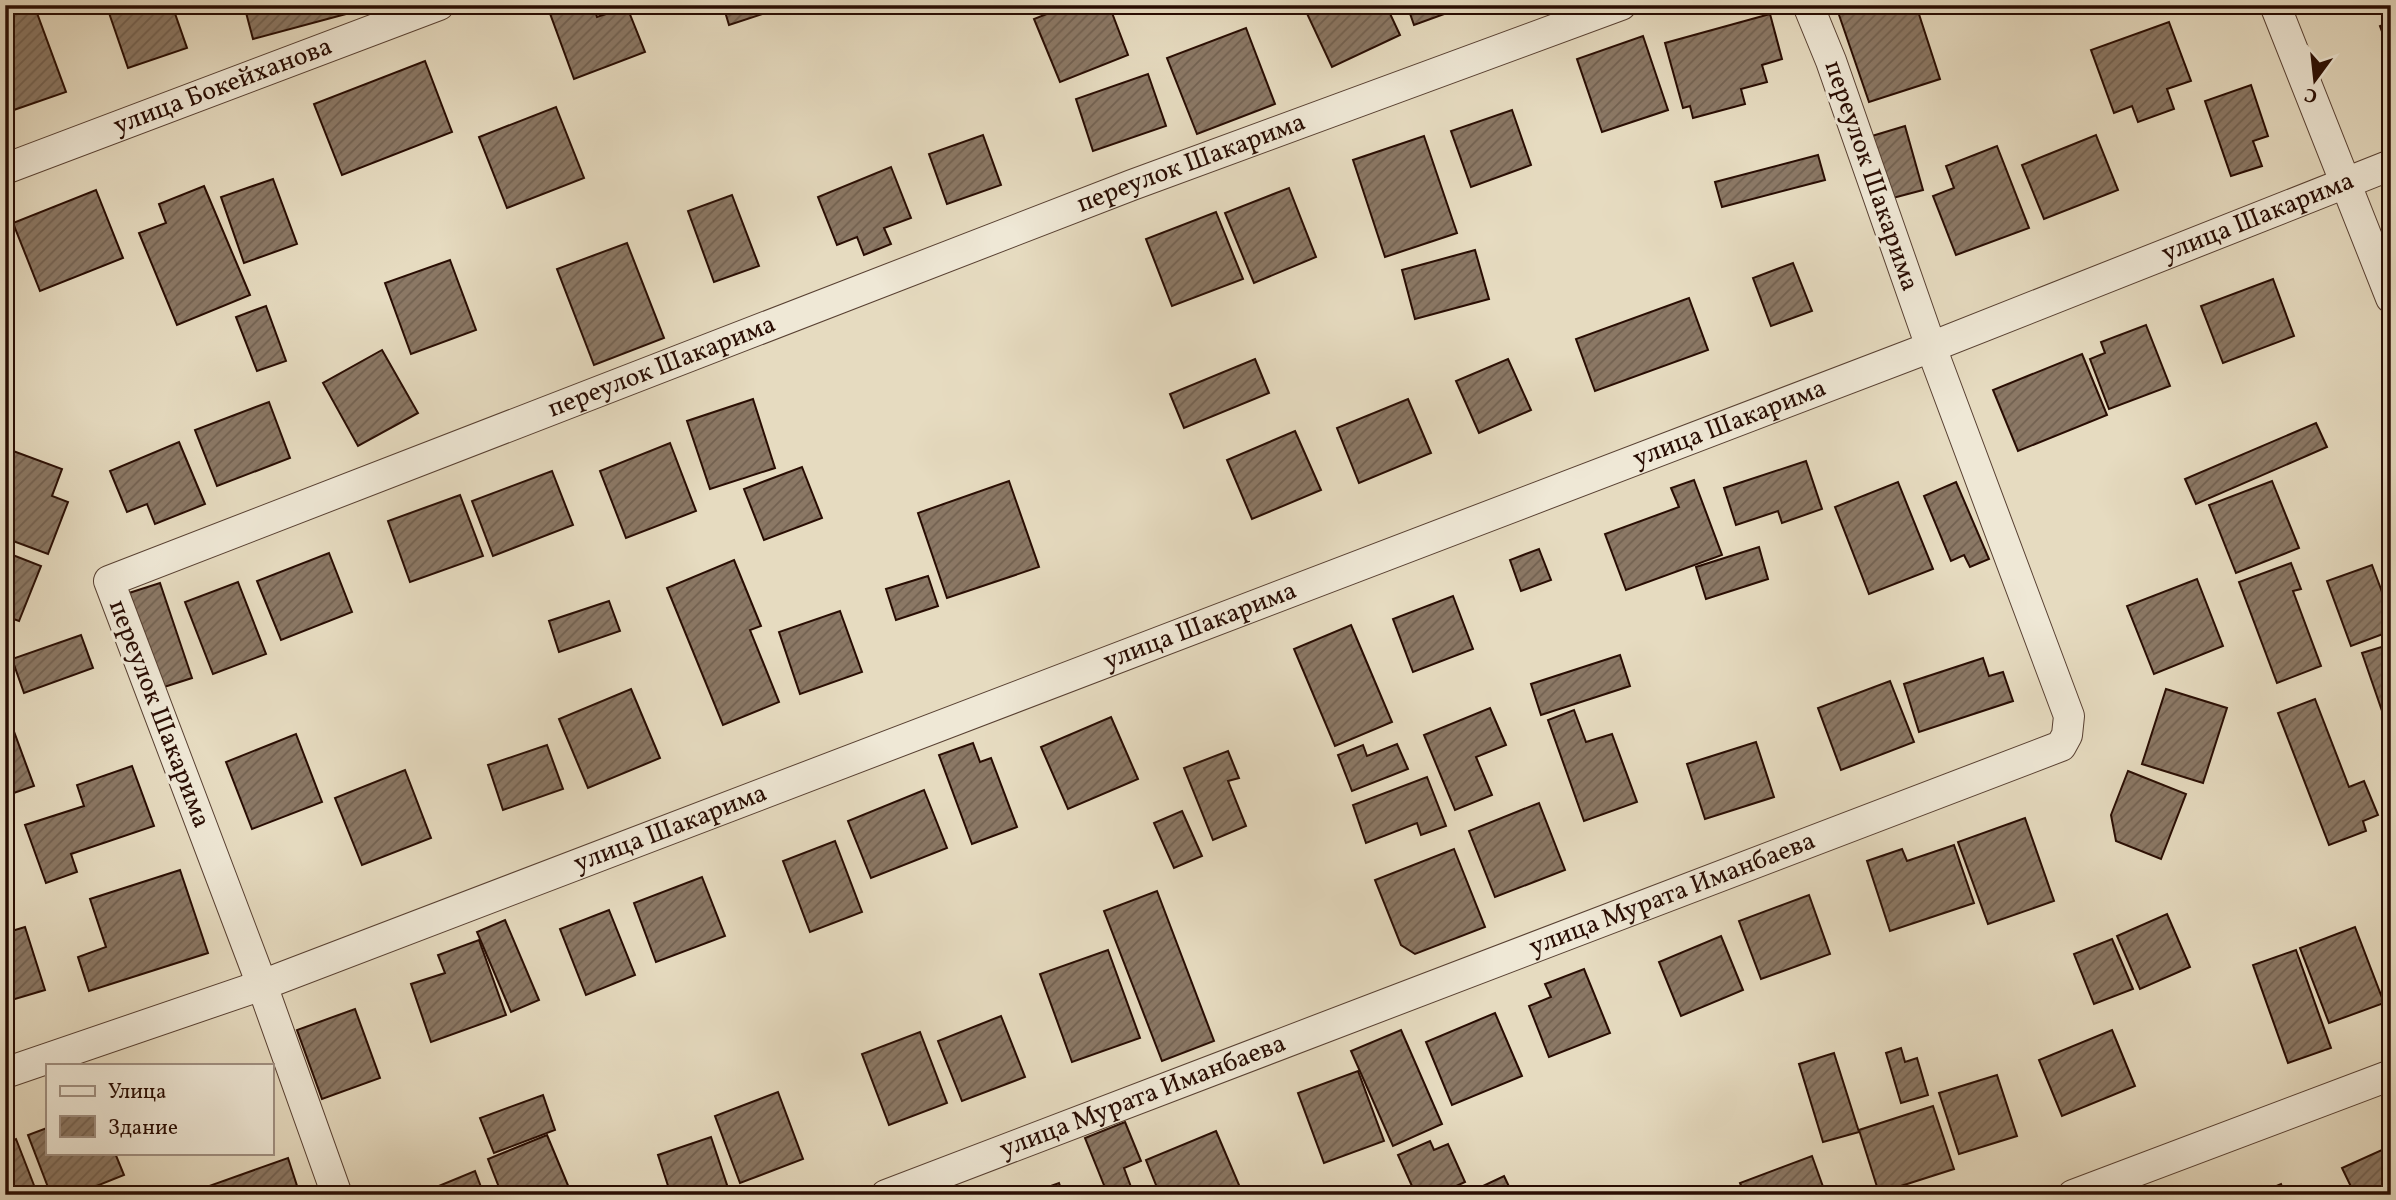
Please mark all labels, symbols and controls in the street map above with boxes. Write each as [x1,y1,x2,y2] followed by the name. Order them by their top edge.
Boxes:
[108,29,338,144] street label: улица Бокейханова
[2280,46,2350,116] north arrow
[1815,56,1927,296] street label: переулок Шакарима
[2302,80,2320,109] text: С
[1072,105,1311,223] street label: переулок Шакарима
[2156,163,2360,272] street label: улица Шакарима
[543,307,781,427] street label: переулок Шакарима
[1628,371,1832,477] street label: улица Шакарима
[1098,573,1302,680] street label: улица Шакарима
[99,595,219,833] street label: переулок Шакарима
[569,776,772,882] street label: улица Шакарима
[1524,823,1821,965] street label: улица Мурата Иманбаева
[995,1026,1291,1168] street label: улица Мурата Иманбаева
[46,1064,273,1154] legend
[108,1078,166,1107] text: Улица
[108,1114,178,1143] text: Здание

